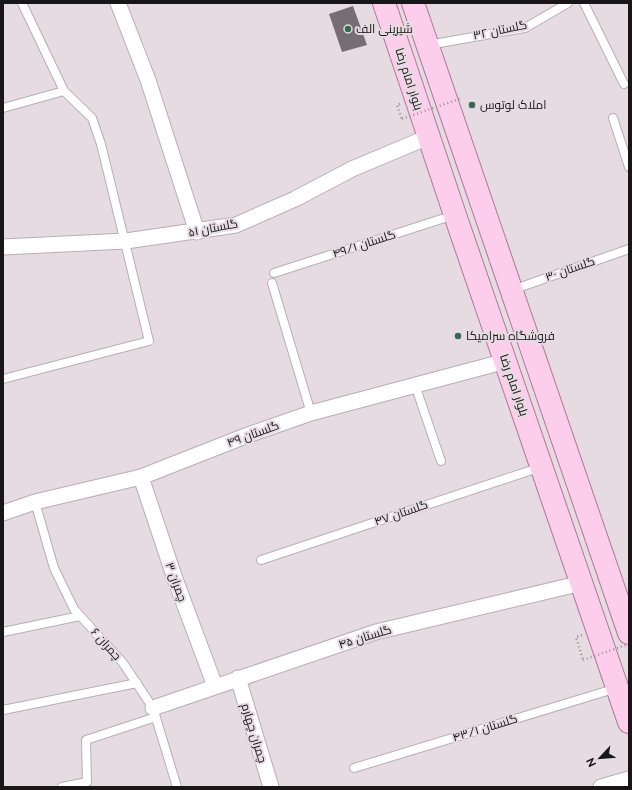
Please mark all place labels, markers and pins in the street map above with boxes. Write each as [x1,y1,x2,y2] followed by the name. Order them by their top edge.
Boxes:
[356,22,413,36] place label: شیرینی الف
[343,24,353,34] marker: شیرینی الف
[480,98,546,112] place label: املاک لوتوس
[467,100,477,110] marker: املاک لوتوس
[466,329,555,343] place label: فروشگاه سراميكا
[453,331,463,341] marker: فروشگاه سراميكا

